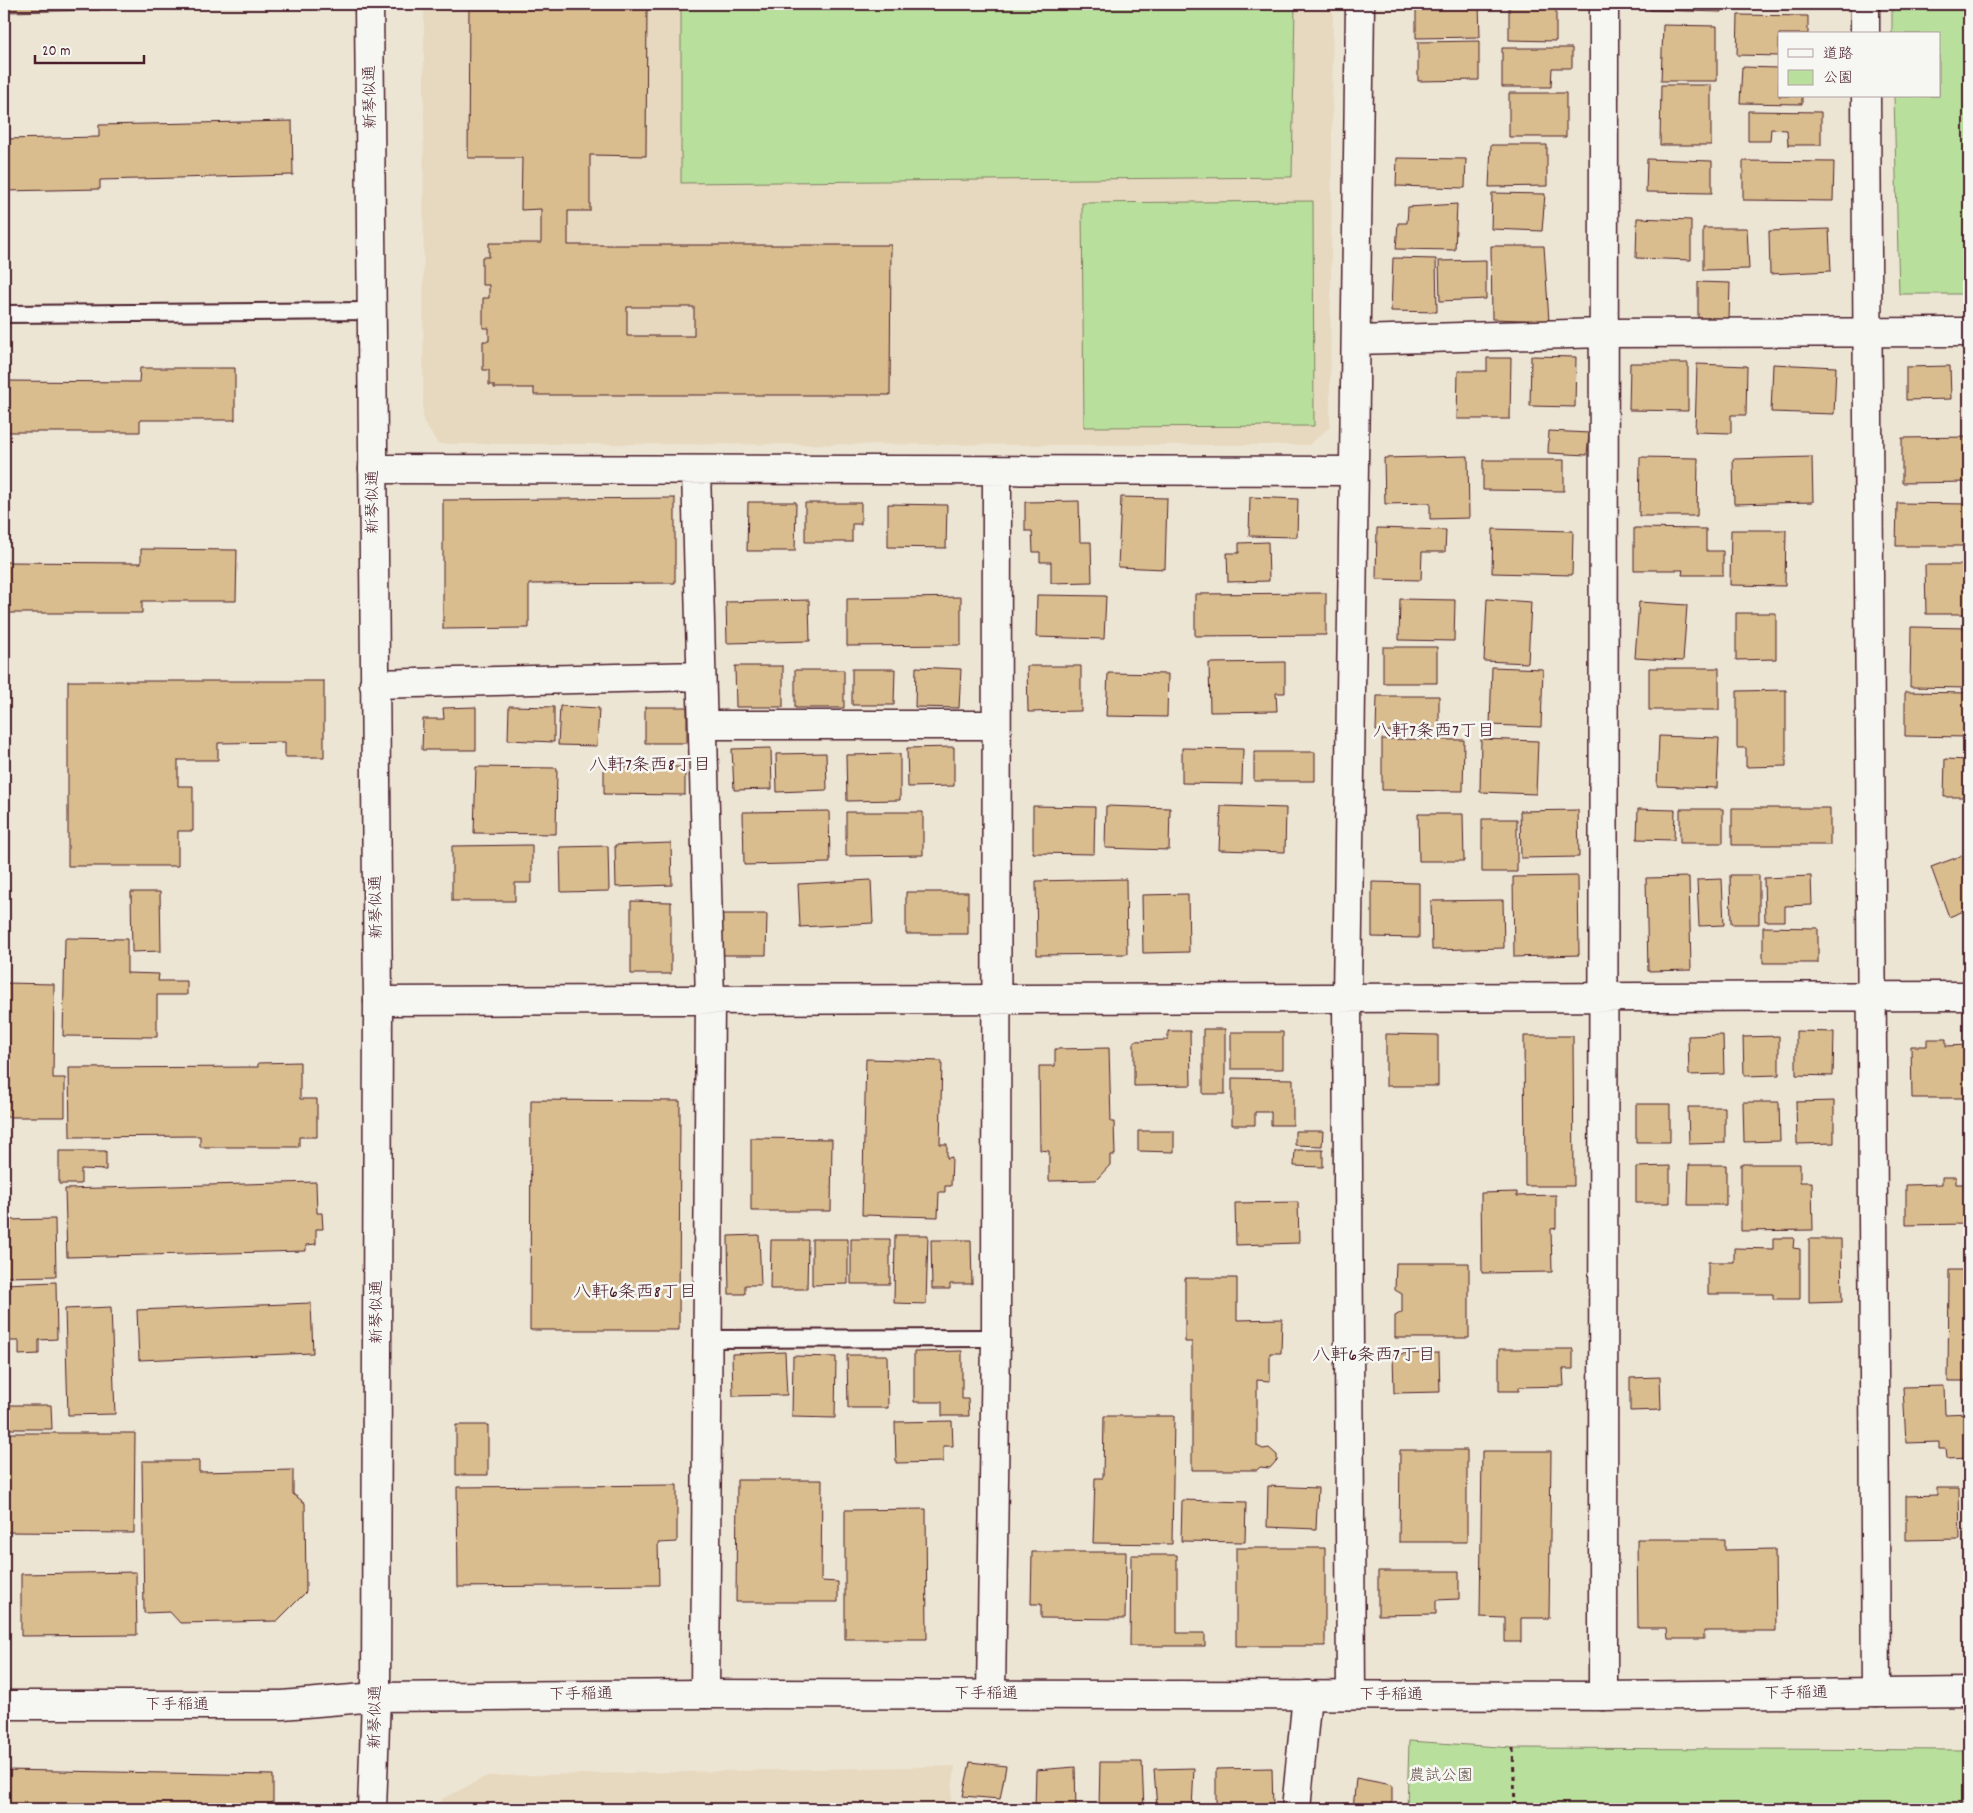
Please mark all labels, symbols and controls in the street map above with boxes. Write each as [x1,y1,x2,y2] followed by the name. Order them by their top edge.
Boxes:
[35,32,144,64] scale bar
[1778,32,1940,98] legend
[42,41,70,63] text: 20 m
[1823,44,1853,66] text: 道路
[359,65,383,129] street label: 新琴似通
[1823,68,1853,90] text: 公園
[362,470,385,534] street label: 新琴似通
[1373,720,1495,745] district label: 八軒7条西7丁目
[589,754,711,779] district label: 八軒7条西8丁目
[365,875,389,939] street label: 新琴似通
[366,1280,389,1344] street label: 新琴似通
[573,1281,697,1306] district label: 八軒6条西8丁目
[1312,1344,1436,1369] district label: 八軒6条西7丁目
[1764,1682,1828,1706] street label: 下手稲通
[549,1683,613,1707] street label: 下手稲通
[954,1683,1018,1706] street label: 下手稲通
[1359,1684,1423,1707] street label: 下手稲通
[364,1685,388,1749] street label: 新琴似通
[145,1694,209,1717] street label: 下手稲通
[1409,1765,1473,1788] park label: 農試公園

